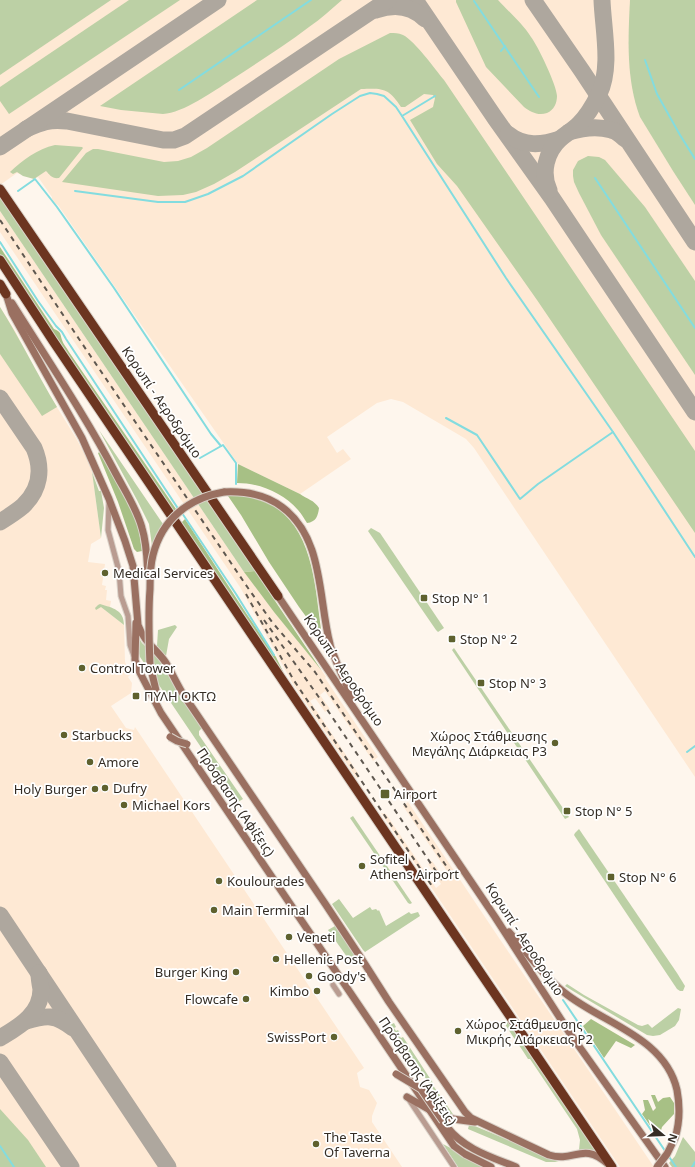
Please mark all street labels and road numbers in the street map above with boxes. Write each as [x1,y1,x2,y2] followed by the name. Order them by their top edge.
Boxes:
[118,343,206,462] street label: Κορωπί - Αεροδρόμιο
[300,611,388,730] street label: Κορωπί - Αεροδρόμιο
[193,744,279,860] street label: Πρόσβασης (Αφίξεις)
[482,879,568,999] street label: Κορωπί - Αεροδρόμιο
[375,1013,461,1129] street label: Πρόσβασης (Αφίξεις)

